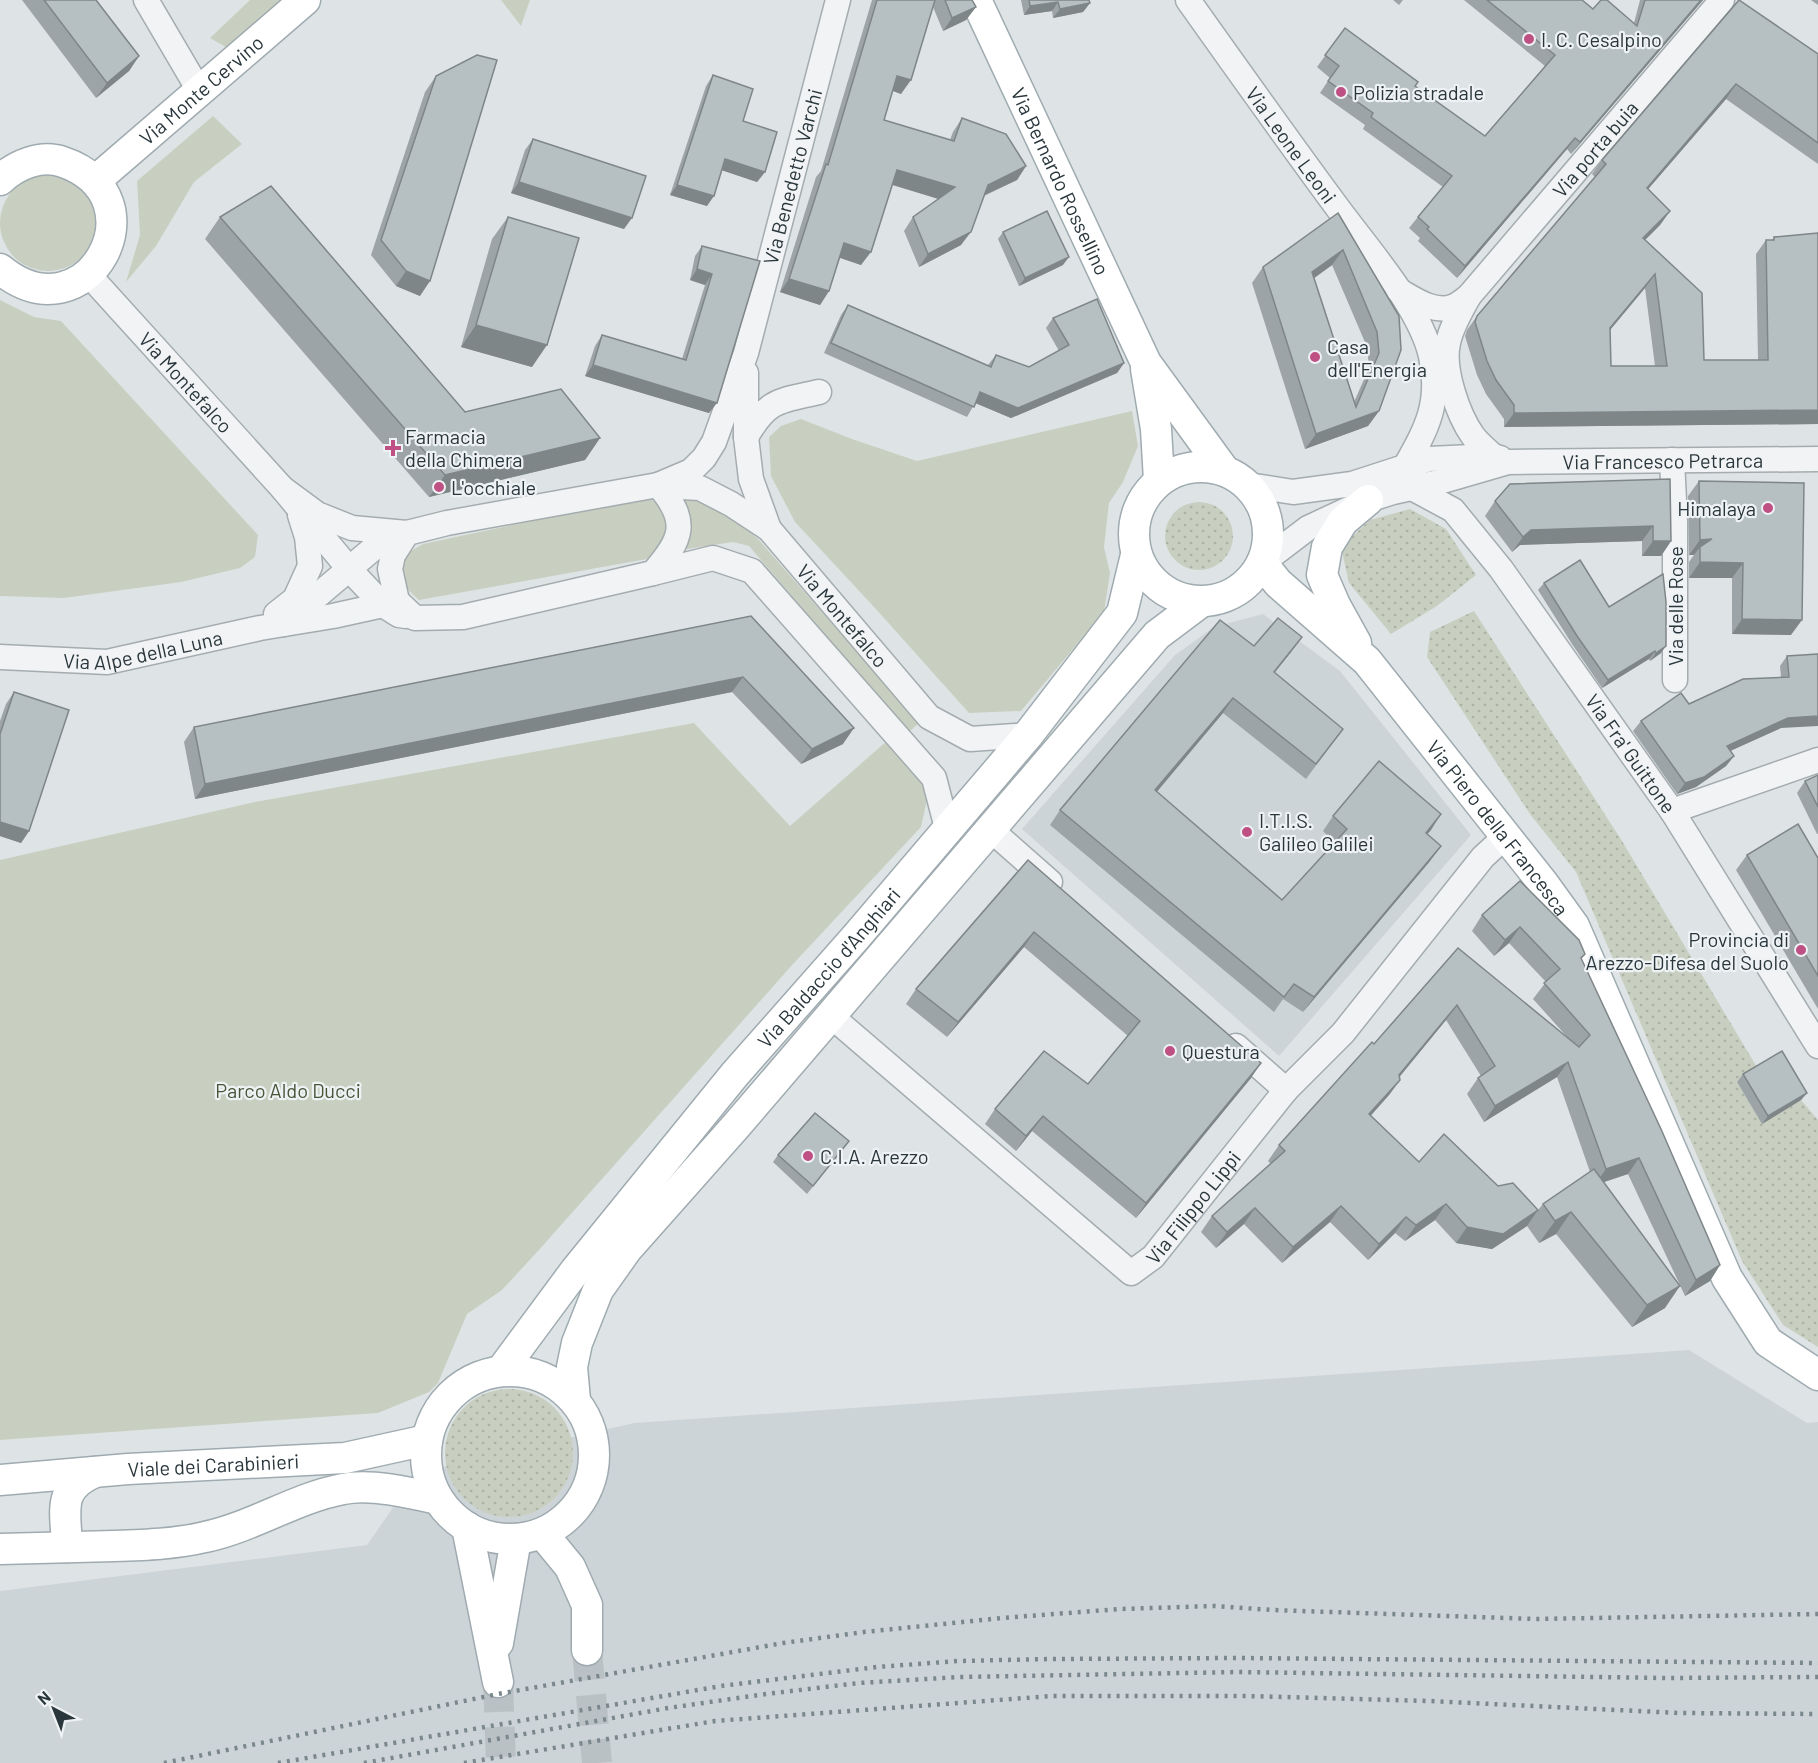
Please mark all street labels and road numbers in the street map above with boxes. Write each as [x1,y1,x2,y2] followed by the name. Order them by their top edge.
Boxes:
[134,30,268,149] street label: Via Monte Cervino
[1241,82,1342,208] street label: Via Leone Leoni
[1007,84,1115,279] street label: Via Bernardo Rossellino
[758,86,826,267] street label: Via Benedetto Varchi
[1547,96,1643,202] street label: Via porta buia
[134,327,238,437] street label: Via Montefalco
[1562,448,1763,473] street label: Via Francesco Petrarca
[1663,546,1687,666] street label: Via delle Rose
[792,559,893,672] street label: Via Montefalco
[63,625,224,674] street label: Via Alpe della Luna
[1581,689,1682,818] street label: Via Fra' Guittone
[1422,735,1574,920] street label: Via Piero della Francesca
[752,882,905,1052] street label: Via Baldaccio d'Anghiari
[1140,1146,1245,1269] street label: Via Filippo Lippi
[127,1448,300,1481] street label: Viale dei Carabinieri

